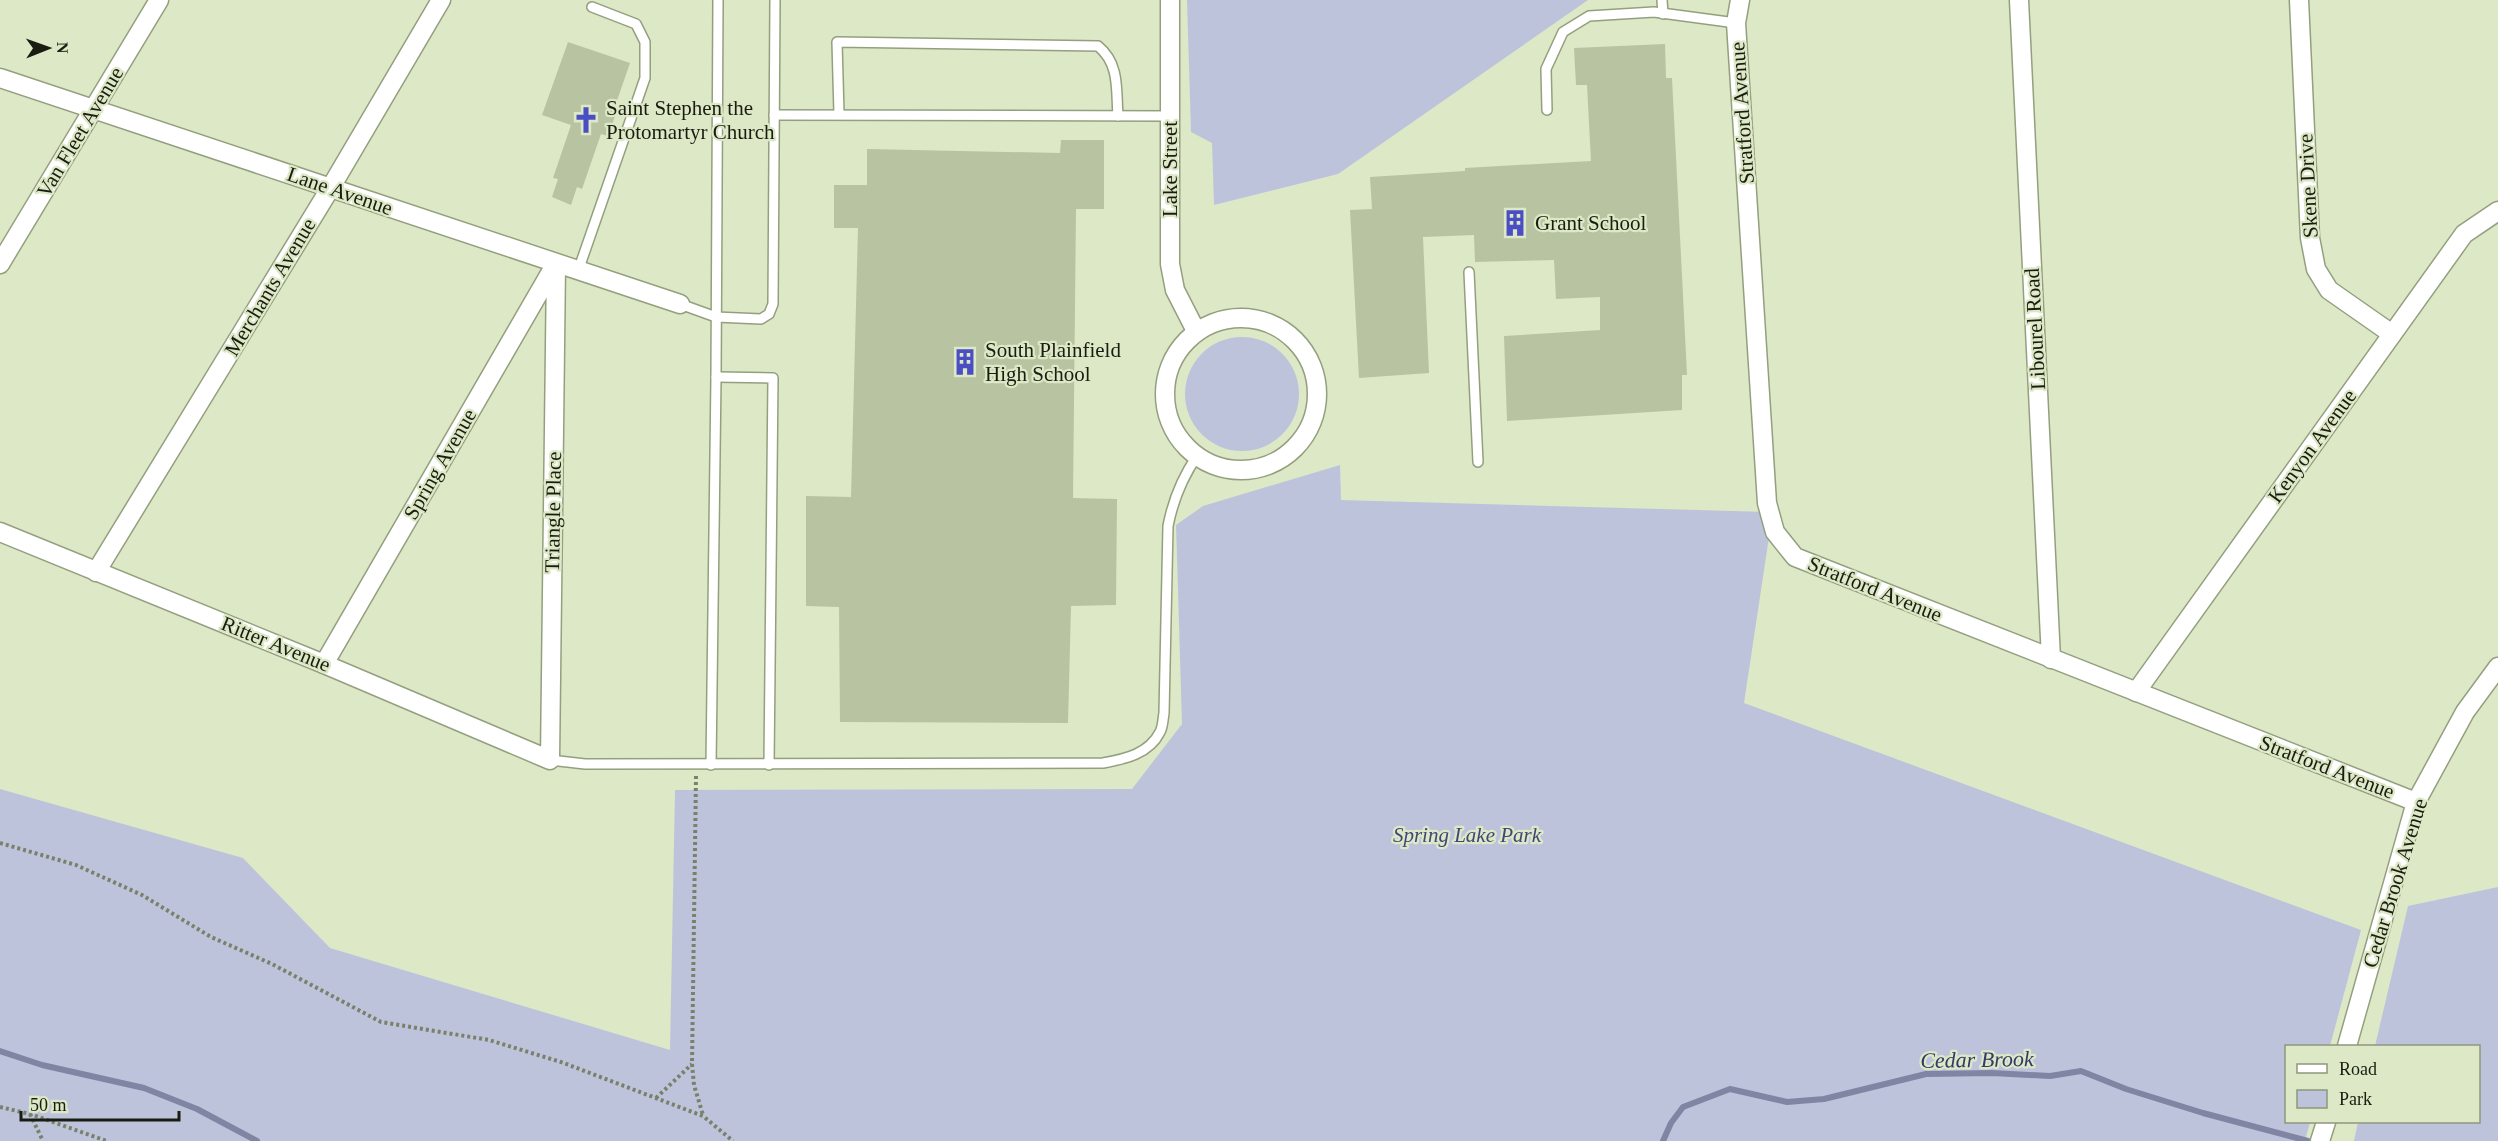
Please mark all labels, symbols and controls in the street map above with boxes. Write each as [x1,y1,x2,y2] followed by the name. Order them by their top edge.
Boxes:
[18,18,78,78] north arrow
[1725,41,1759,185] street label: Stratford Avenue
[54,42,71,54] text: N
[32,62,128,202] street label: Van Fleet Avenue
[606,96,775,144] place label: Saint Stephen the Protomartyr Church
[571,105,601,135] church icon: Saint Stephen the Protomartyr Church
[1158,121,1182,217] street label: Lake Street
[2293,133,2323,239] street label: Skene Drive
[284,162,396,220] street label: Lane Avenue
[1500,208,1530,238] building icon: Grant School
[1535,211,1647,235] place label: Grant School
[219,214,321,360] street label: Merchants Avenue
[2020,267,2050,390] street label: Libourel Road
[985,338,1121,386] place label: South Plainfield High School
[950,347,980,377] building icon: South Plainfield High School
[2263,385,2361,507] street label: Kenyon Avenue
[399,404,481,524] street label: Spring Avenue
[540,451,566,573] street label: Triangle Place
[1804,551,1946,627] street label: Stratford Avenue
[218,611,334,677] street label: Ritter Avenue
[2256,730,2398,804] street label: Stratford Avenue
[2358,795,2432,971] street label: Cedar Brook Avenue
[1393,823,1542,847] park label: Spring Lake Park
[2285,1045,2480,1123] legend
[1920,1046,2035,1073] water label: Cedar Brook
[2339,1059,2377,1079] text: Road
[21,1084,178,1122] scale bar
[2339,1089,2372,1109] text: Park
[30,1095,67,1115] text: 50 m

